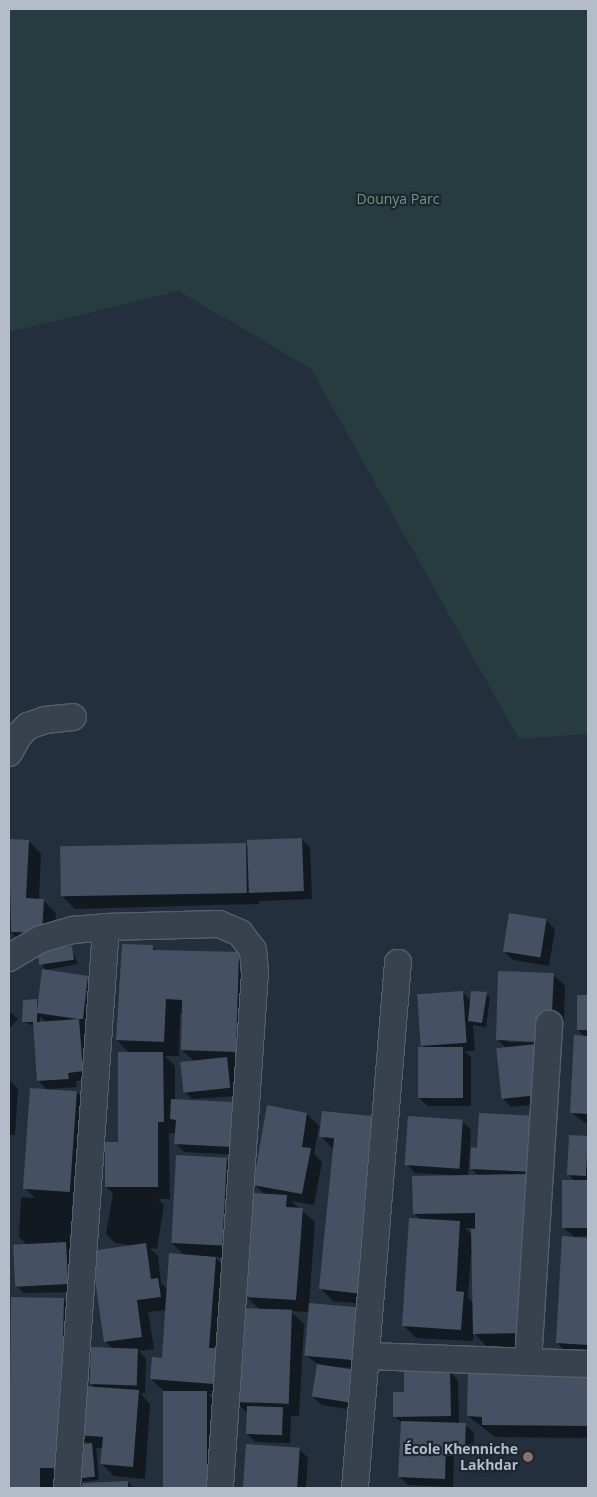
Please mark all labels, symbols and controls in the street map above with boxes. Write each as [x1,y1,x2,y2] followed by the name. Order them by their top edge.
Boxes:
[357,191,439,207] park label: Dounya Parc
[404,1441,518,1474] place label: École Khenniche Lakhdar
[522,1451,534,1463] marker: École Khenniche Lakhdar

